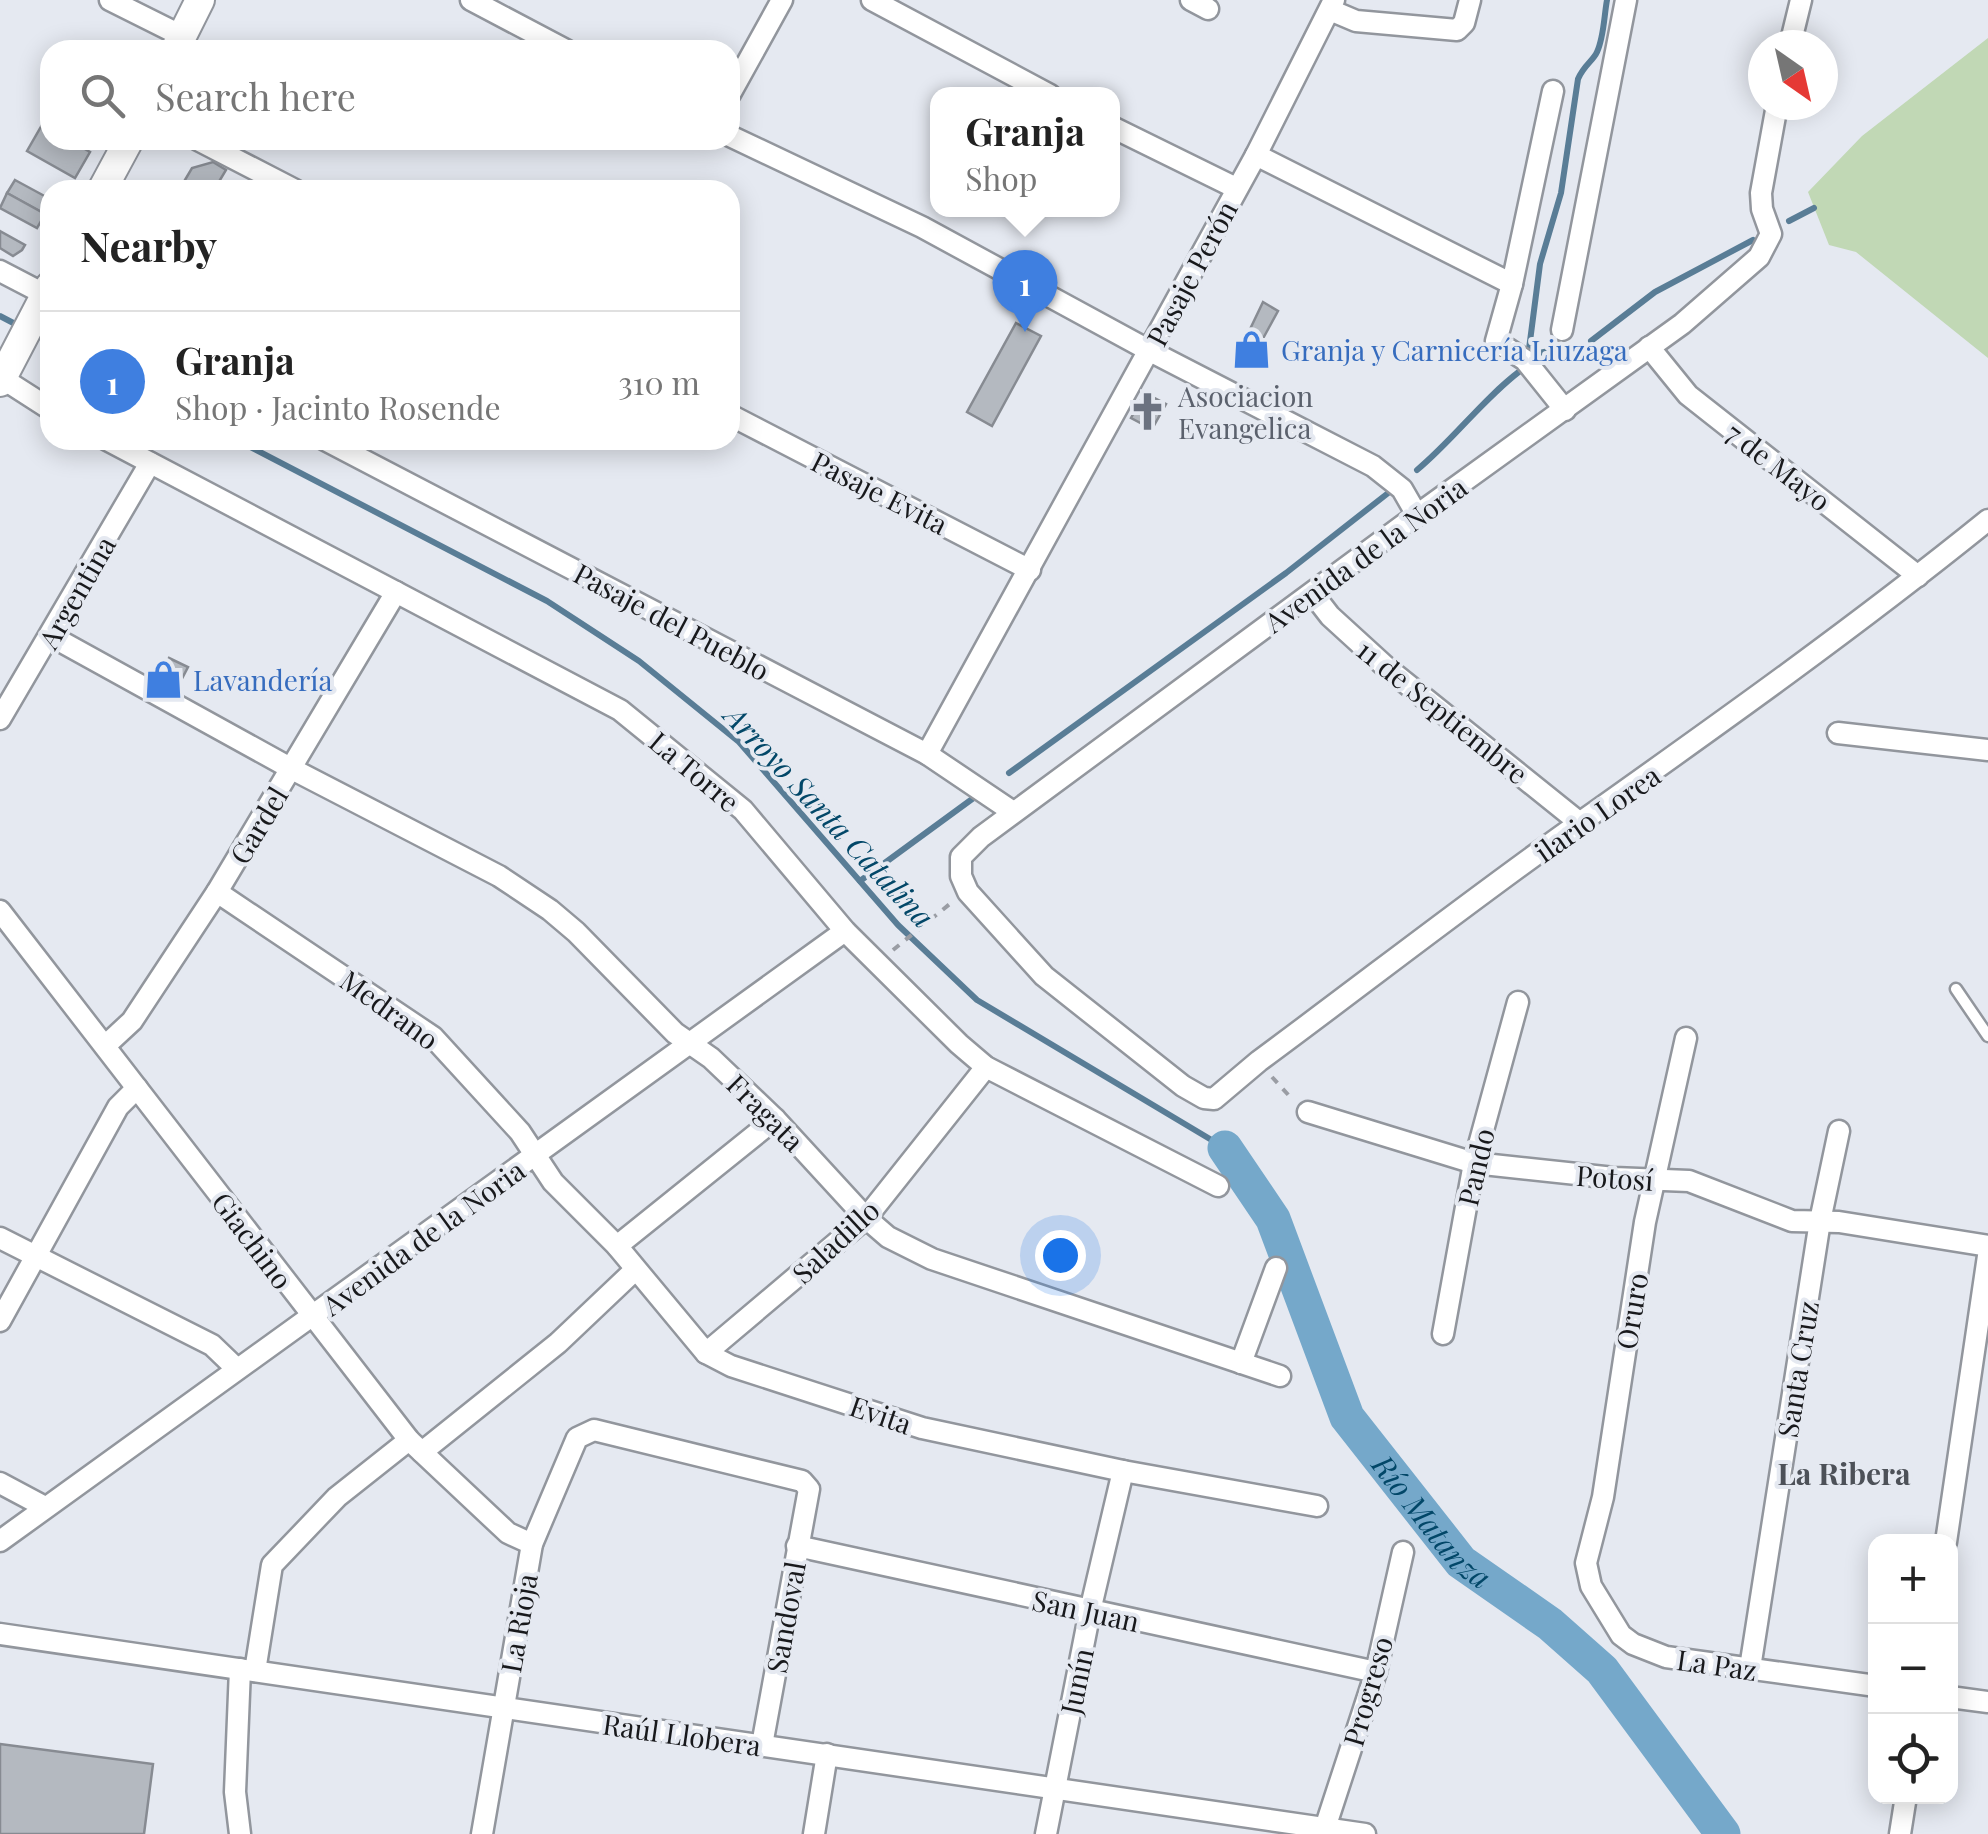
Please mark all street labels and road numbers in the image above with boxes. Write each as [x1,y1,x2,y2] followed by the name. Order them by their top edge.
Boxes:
[1137,194,1245,352] street label: Pasaje Perón
[1719,414,1839,518] street label: 7 de Mayo
[806,442,954,542] street label: Pasaje Evita
[1256,468,1474,640] street label: Avenida de la Noria
[28,529,123,656] street label: Argentina
[568,554,776,688] street label: Pasaje del Pueblo
[1350,631,1536,791] street label: 11 de Septiembre
[642,723,748,819] street label: La Torre
[1527,756,1667,870] street label: ilario Lorea
[221,780,295,870] street label: Gardel
[333,961,447,1057] street label: Medrano
[719,1065,813,1159] street label: Fragata
[1448,1125,1502,1209] street label: Pando
[314,1151,532,1323] street label: Avenida de la Noria
[1575,1156,1655,1198] street label: Potosí
[204,1184,302,1296] street label: Giachino
[783,1191,887,1291] street label: Saladillo
[1607,1270,1655,1352] street label: Oruro
[1768,1298,1826,1440] street label: Santa Cruz
[845,1386,917,1442] street label: Evita
[757,1558,813,1676] street label: Sandoval
[491,1570,545,1676] street label: La Rioja
[1029,1581,1143,1639] street label: San Juan
[1334,1632,1400,1750] street label: Progreso
[1675,1640,1759,1688] street label: La Paz
[1051,1644,1101,1718] street label: Junín
[601,1705,763,1763] street label: Raúl Llobera

